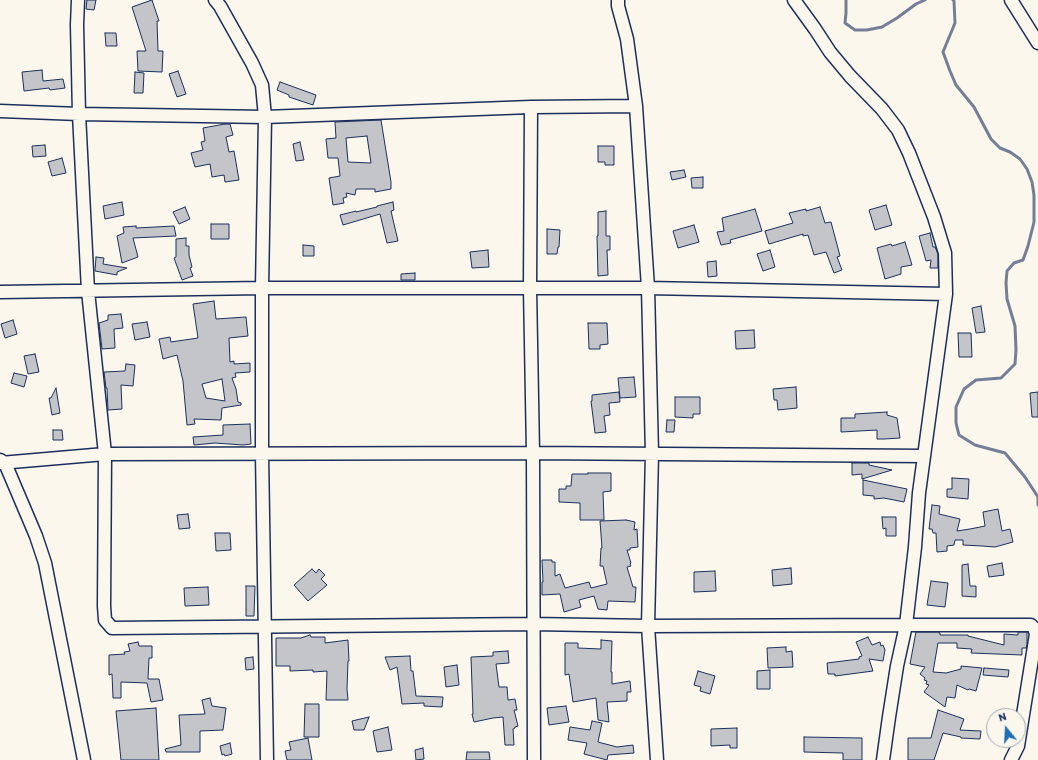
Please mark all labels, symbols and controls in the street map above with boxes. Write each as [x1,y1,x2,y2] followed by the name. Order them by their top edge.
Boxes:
[986,708,1026,748] north arrow
[997,710,1008,724] text: N

